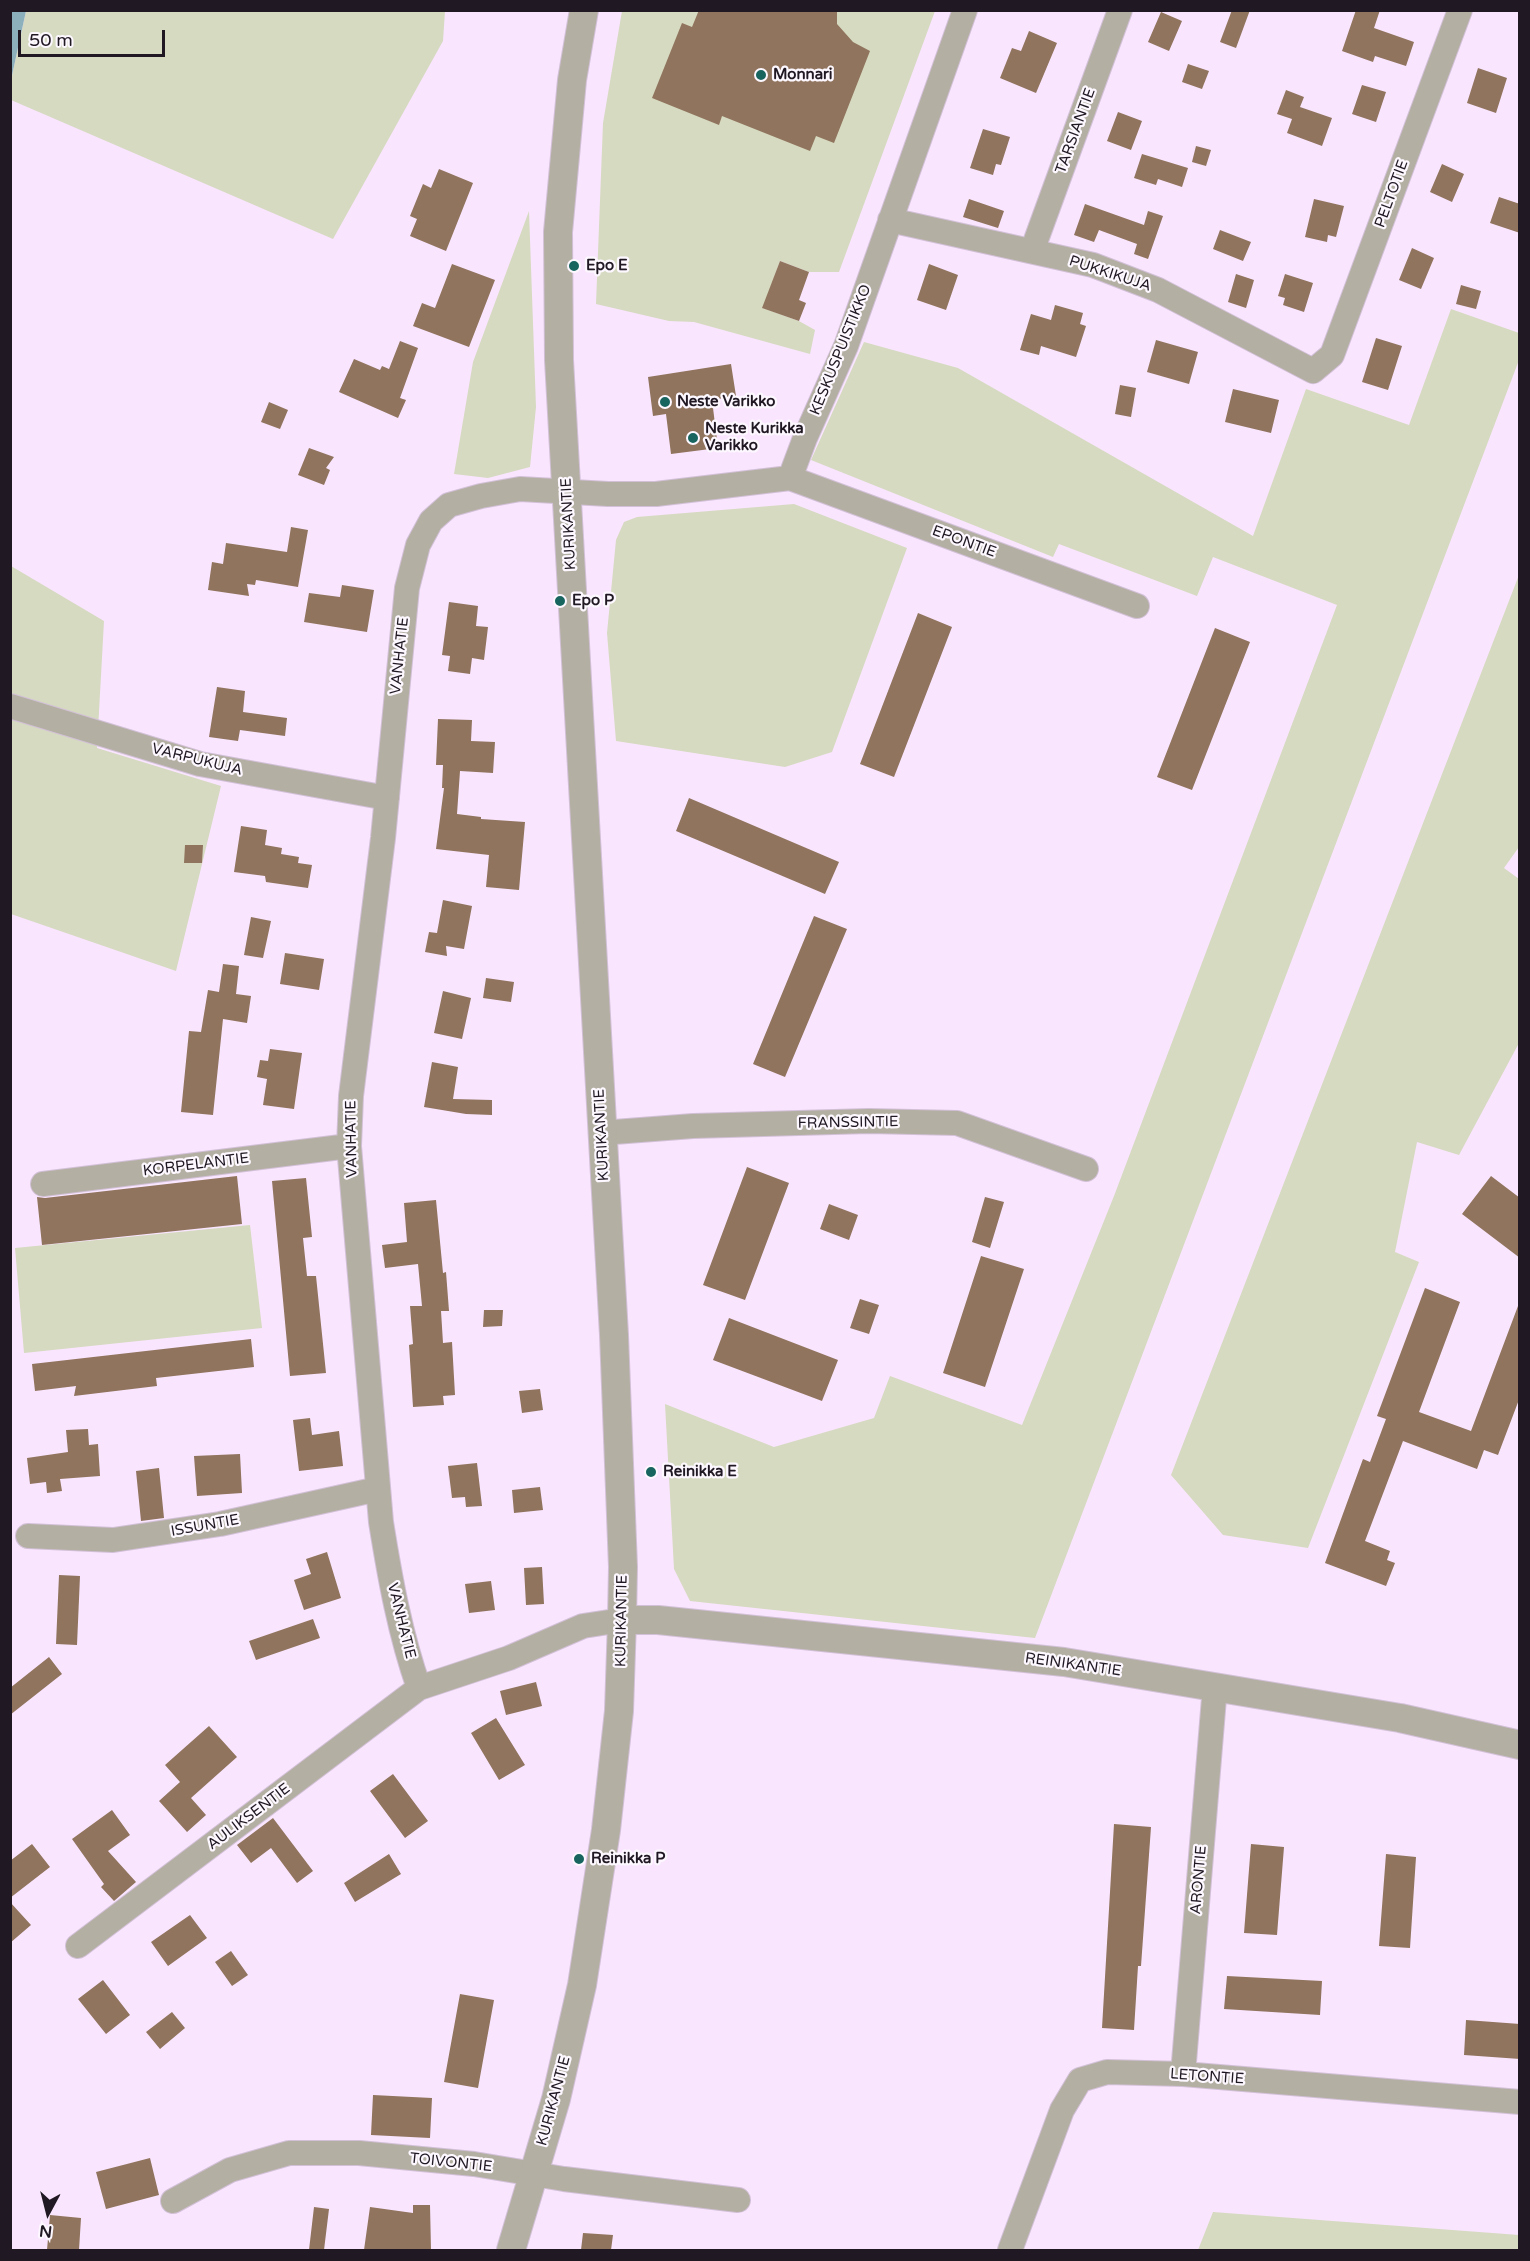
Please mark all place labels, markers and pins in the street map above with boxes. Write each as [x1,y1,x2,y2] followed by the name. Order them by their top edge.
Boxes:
[773,66,833,84] place label: Monnari
[754,68,768,82] marker: Monnari
[586,257,628,275] place label: Epo E
[567,259,581,273] marker: Epo E
[677,393,775,411] place label: Neste Varikko
[658,395,672,409] marker: Neste Varikko
[705,420,804,455] place label: Neste Kurikka Varikko
[686,431,700,445] marker: Neste Kurikka Varikko
[572,592,614,610] place label: Epo P
[553,594,567,608] marker: Epo P
[663,1463,737,1481] place label: Reinikka E
[644,1465,658,1479] marker: Reinikka E
[591,1850,665,1868] place label: Reinikka P
[572,1852,586,1866] marker: Reinikka P

